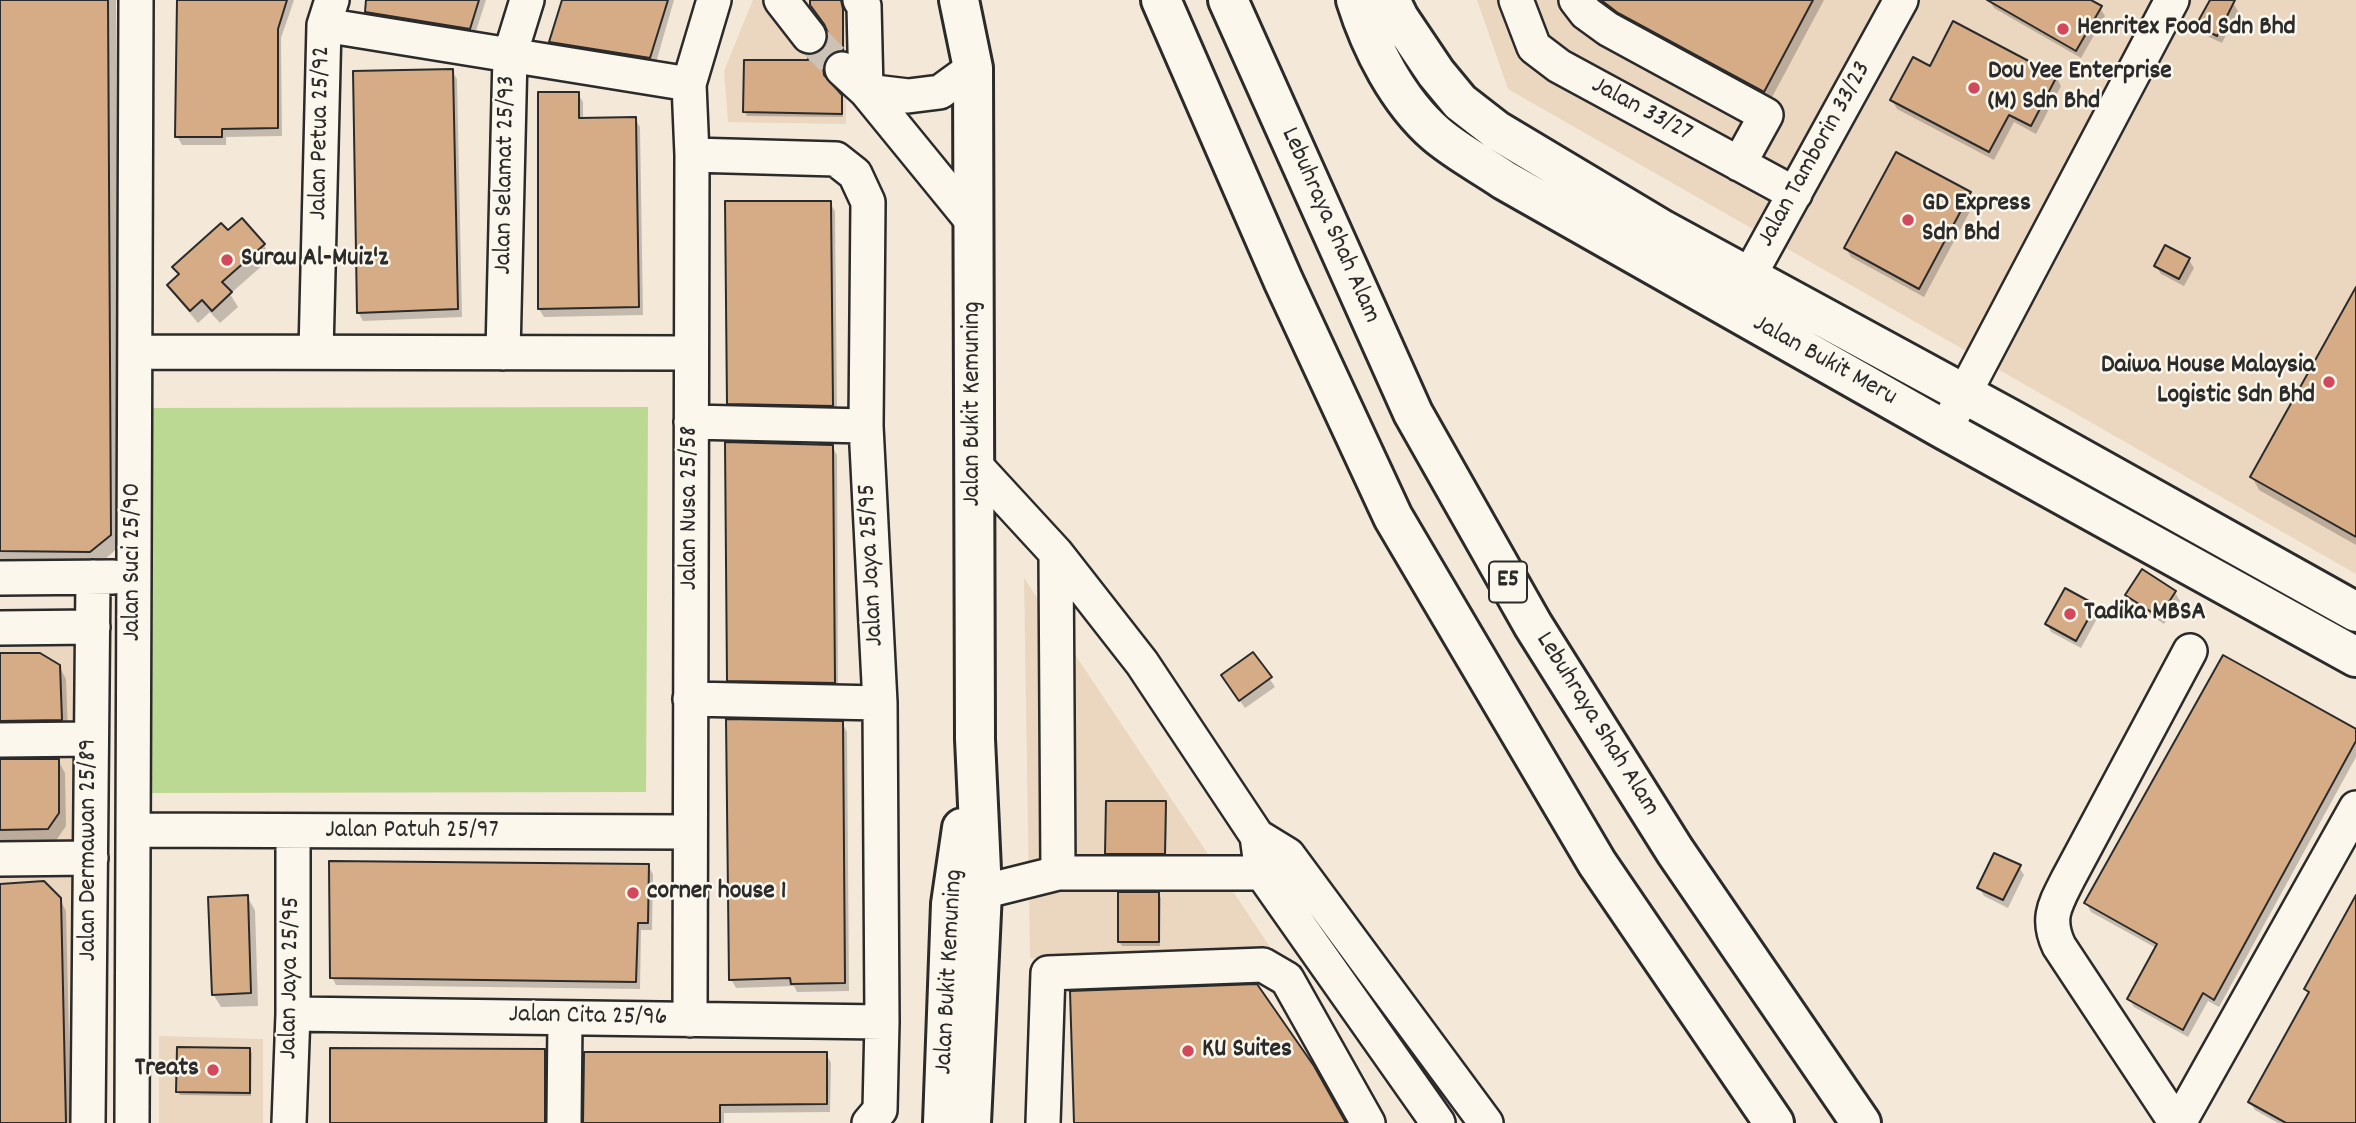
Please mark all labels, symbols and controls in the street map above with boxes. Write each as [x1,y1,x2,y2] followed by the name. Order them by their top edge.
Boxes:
[2077,13,2296,45] place label: Henritex Food Sdn Bhd
[2055,21,2071,37] marker: Henritex Food Sdn Bhd
[305,46,339,220] street label: Jalan Petua 25/92
[1752,57,1880,253] street label: Jalan Tamborin 33/23
[1988,57,2172,119] place label: Dou Yee Enterprise (M) Sdn Bhd
[1585,71,1697,151] street label: Jalan 33/27
[490,75,524,275] street label: Jalan Selamat 25/93
[1966,80,1982,96] marker: Dou Yee Enterprise (M) Sdn Bhd
[1272,123,1386,329] street label: Lebuhraya Shah Alam
[1922,189,2031,250] place label: GD Express Sdn Bhd
[1900,212,1916,228] marker: GD Express Sdn Bhd
[241,244,388,276] place label: Surau Al-Muiz'z
[219,252,235,268] marker: Surau Al-Muiz'z
[958,301,990,507] street label: Jalan Bukit Kemuning
[1746,310,1902,414] street label: Jalan Bukit Meru
[2101,351,2315,412] place label: Daiwa House Malaysia Logistic Sdn Bhd
[2321,374,2337,390] marker: Daiwa House Malaysia Logistic Sdn Bhd
[675,426,707,590] street label: Jalan Nusa 25/58
[118,483,150,641] street label: Jalan Suci 25/90
[853,483,893,647] street label: Jalan Jaya 25/95
[1489,562,1527,602] road number: E5
[2084,598,2206,630] place label: Tadika MBSA
[2062,606,2078,622] marker: Tadika MBSA
[1527,627,1665,823] street label: Lebuhraya Shah Alam
[74,739,106,961] street label: Jalan Dermawan 25/89
[325,816,499,848] street label: Jalan Patuh 25/97
[930,869,972,1075] street label: Jalan Bukit Kemuning
[647,877,786,909] place label: corner house 1
[625,885,641,901] marker: corner house 1
[275,896,309,1060] street label: Jalan Jaya 25/95
[508,1001,668,1035] street label: Jalan Cita 25/96
[1202,1035,1292,1067] place label: KU Suites
[1180,1043,1196,1059] marker: KU Suites
[135,1054,199,1086] place label: Treats
[205,1062,221,1078] marker: Treats

